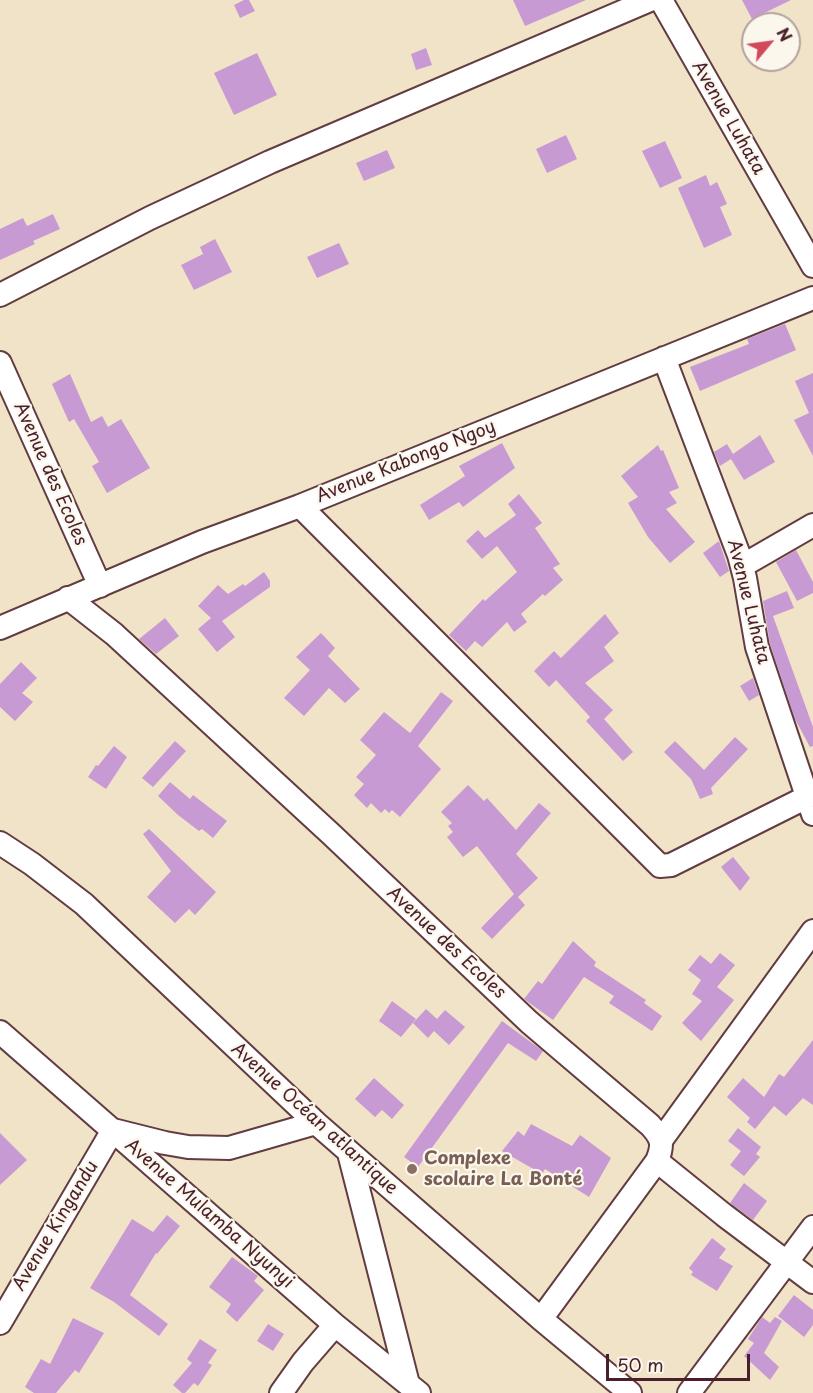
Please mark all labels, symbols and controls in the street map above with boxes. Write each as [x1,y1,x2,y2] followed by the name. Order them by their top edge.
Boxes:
[741,12,801,72] north arrow
[771,23,799,46] text: N
[687,57,769,179] street label: Avenue Luhata
[9,399,91,549] street label: Avenue des Ecoles
[313,416,499,508] street label: Avenue Kabongo Ngoy
[722,537,774,667] street label: Avenue Luhata
[382,882,510,1004] street label: Avenue des Ecoles
[226,1039,402,1199] street label: Avenue Océan atlantique
[120,1135,298,1293] street label: Avenue Mulamba Nyunyi
[424,1148,582,1190] place label: Complexe scolaire La Bonté
[9,1157,103,1295] street label: Avenue Kingandu
[405,1162,419,1176] marker: Complexe scolaire La Bonté
[609,1342,753,1380] scale bar
[617,1351,664,1378] text: 50 m

